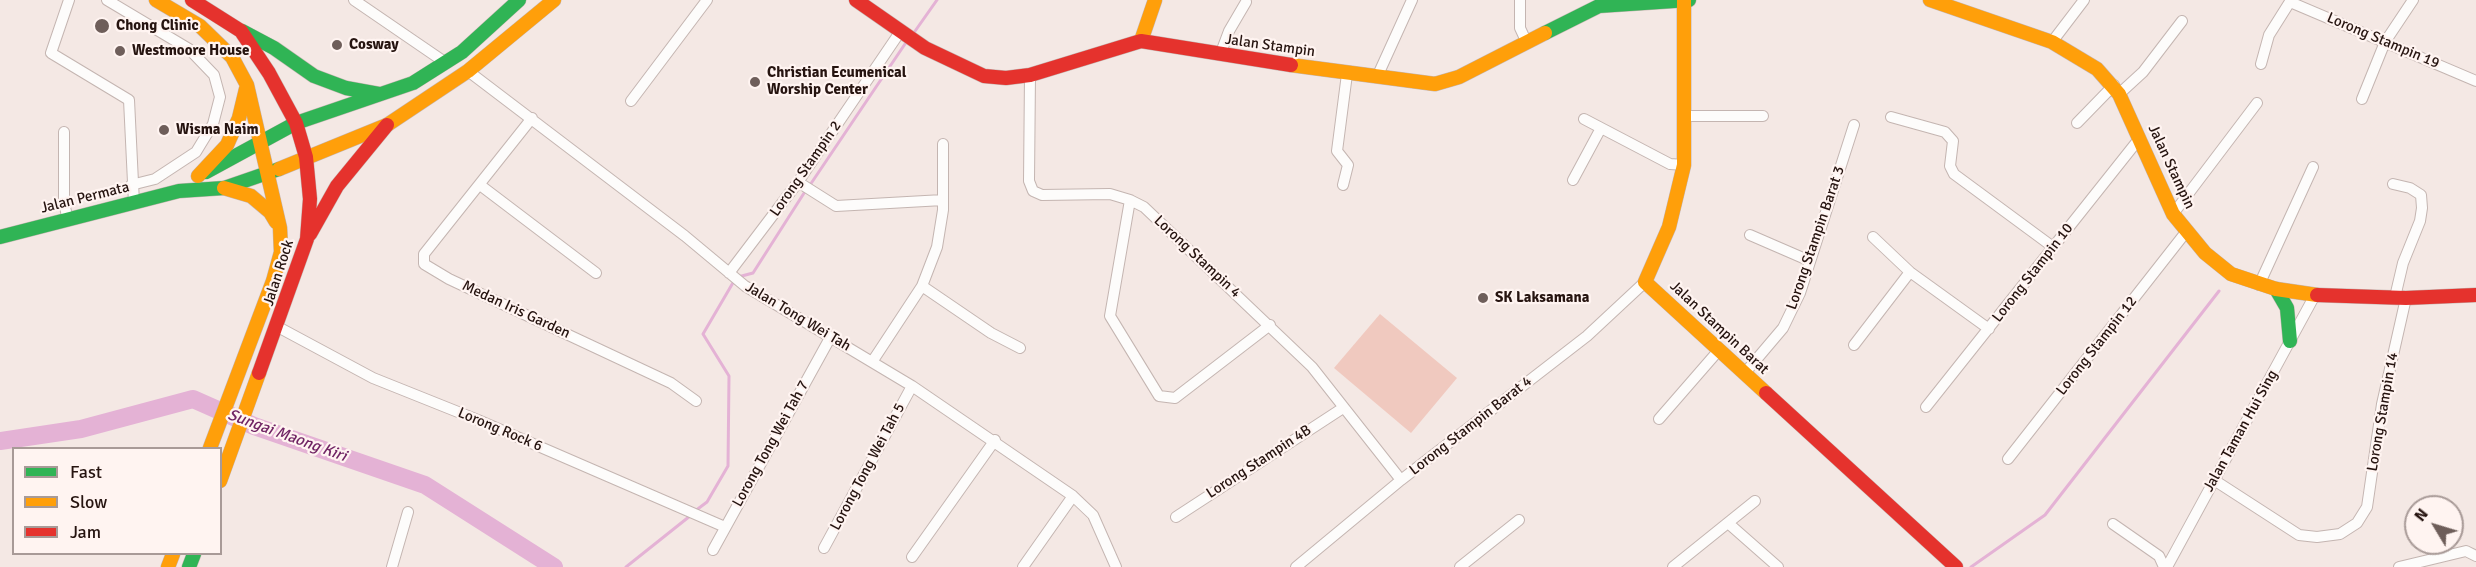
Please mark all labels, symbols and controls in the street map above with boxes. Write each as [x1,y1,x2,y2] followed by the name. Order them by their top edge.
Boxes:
[2324,9,2442,73] street label: Lorong Stampin 19
[93,17,111,35] marker: Chong Clinic
[116,17,199,35] place label: Chong Clinic
[1224,31,1316,61] street label: Jalan Stampin
[349,36,399,54] place label: Cosway
[330,38,344,52] marker: Cosway
[132,42,249,60] place label: Westmoore House
[113,44,127,58] marker: Westmoore House
[767,64,906,99] place label: Christian Ecumenical Worship Center
[748,75,762,89] marker: Christian Ecumenical Worship Center
[766,118,846,220] street label: Lorong Stampin 2
[176,121,259,139] place label: Wisma Naim
[2144,122,2198,212] street label: Jalan Stampin
[157,123,171,137] marker: Wisma Naim
[1783,164,1849,312] street label: Lorong Stampin Barat 3
[39,178,131,218] street label: Jalan Permata
[1150,212,1244,302] street label: Lorong Stampin 4
[1989,220,2077,326] street label: Lorong Stampin 10
[260,238,298,308] street label: Jalan Rock
[459,277,573,343] street label: Medan Iris Garden
[1666,277,1772,379] street label: Jalan Stampin Barat
[742,278,854,356] street label: Jalan Tong Wei Tah
[1495,289,1589,307] place label: SK Laksamana
[1476,291,1490,305] marker: SK Laksamana
[2053,293,2141,399] street label: Lorong Stampin 12
[2364,351,2402,473] street label: Lorong Stampin 14
[2200,367,2282,495] street label: Jalan Taman Hui Sing
[1406,373,1536,479] street label: Lorong Stampin Barat 4
[729,378,813,510] street label: Lorong Tong Wei Tah 7
[827,400,909,534] street label: Lorong Tong Wei Tah 5
[455,404,545,456] street label: Lorong Rock 6
[225,406,349,466] water label: Sungai Maong Kiri
[1203,421,1315,503] street label: Lorong Stampin 4B
[12,447,222,555] legend
[70,461,102,483] text: Fast
[70,491,107,513] text: Slow
[2404,495,2464,555] north arrow
[2410,505,2433,526] text: N
[70,521,101,543] text: Jam

